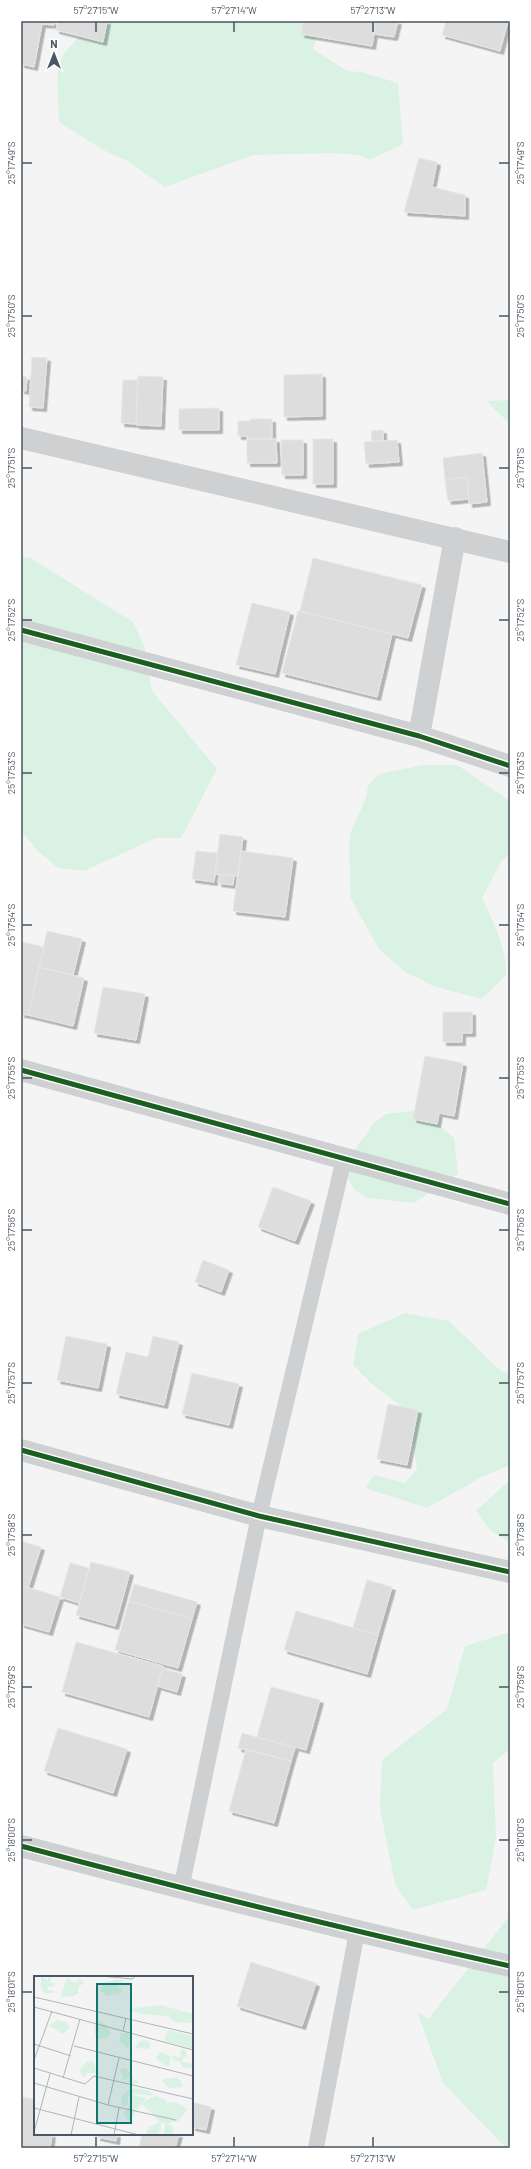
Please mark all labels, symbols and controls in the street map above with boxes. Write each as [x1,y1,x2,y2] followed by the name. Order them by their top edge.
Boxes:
[73,4,119,16] text: 57°27'15"W
[211,4,257,16] text: 57°27'14"W
[350,4,396,16] text: 57°27'13"W
[34,34,74,74] north arrow
[50,37,58,50] text: N
[5,141,17,184] text: 25°17'49"S
[514,141,526,184] text: 25°17'49"S
[5,294,17,338] text: 25°17'50"S
[514,294,526,338] text: 25°17'50"S
[5,448,17,488] text: 25°17'51"S
[514,448,526,488] text: 25°17'51"S
[5,598,17,641] text: 25°17'52"S
[514,598,526,641] text: 25°17'52"S
[5,752,17,794] text: 25°17'53"S
[514,752,526,794] text: 25°17'53"S
[5,903,17,946] text: 25°17'54"S
[514,903,526,946] text: 25°17'54"S
[5,1057,17,1099] text: 25°17'55"S
[514,1057,526,1099] text: 25°17'55"S
[5,1209,17,1251] text: 25°17'56"S
[514,1209,526,1251] text: 25°17'56"S
[5,1362,17,1404] text: 25°17'57"S
[514,1362,526,1404] text: 25°17'57"S
[5,1514,17,1556] text: 25°17'58"S
[514,1514,526,1556] text: 25°17'58"S
[5,1666,17,1708] text: 25°17'59"S
[514,1666,526,1708] text: 25°17'59"S
[5,1818,17,1862] text: 25°18'00"S
[514,1818,526,1862] text: 25°18'00"S
[5,1971,17,2013] text: 25°18'01"S
[514,1971,526,2013] text: 25°18'01"S
[34,1976,193,2135] inset map
[73,2152,119,2164] text: 57°27'15"W
[211,2152,257,2164] text: 57°27'14"W
[350,2152,396,2164] text: 57°27'13"W

